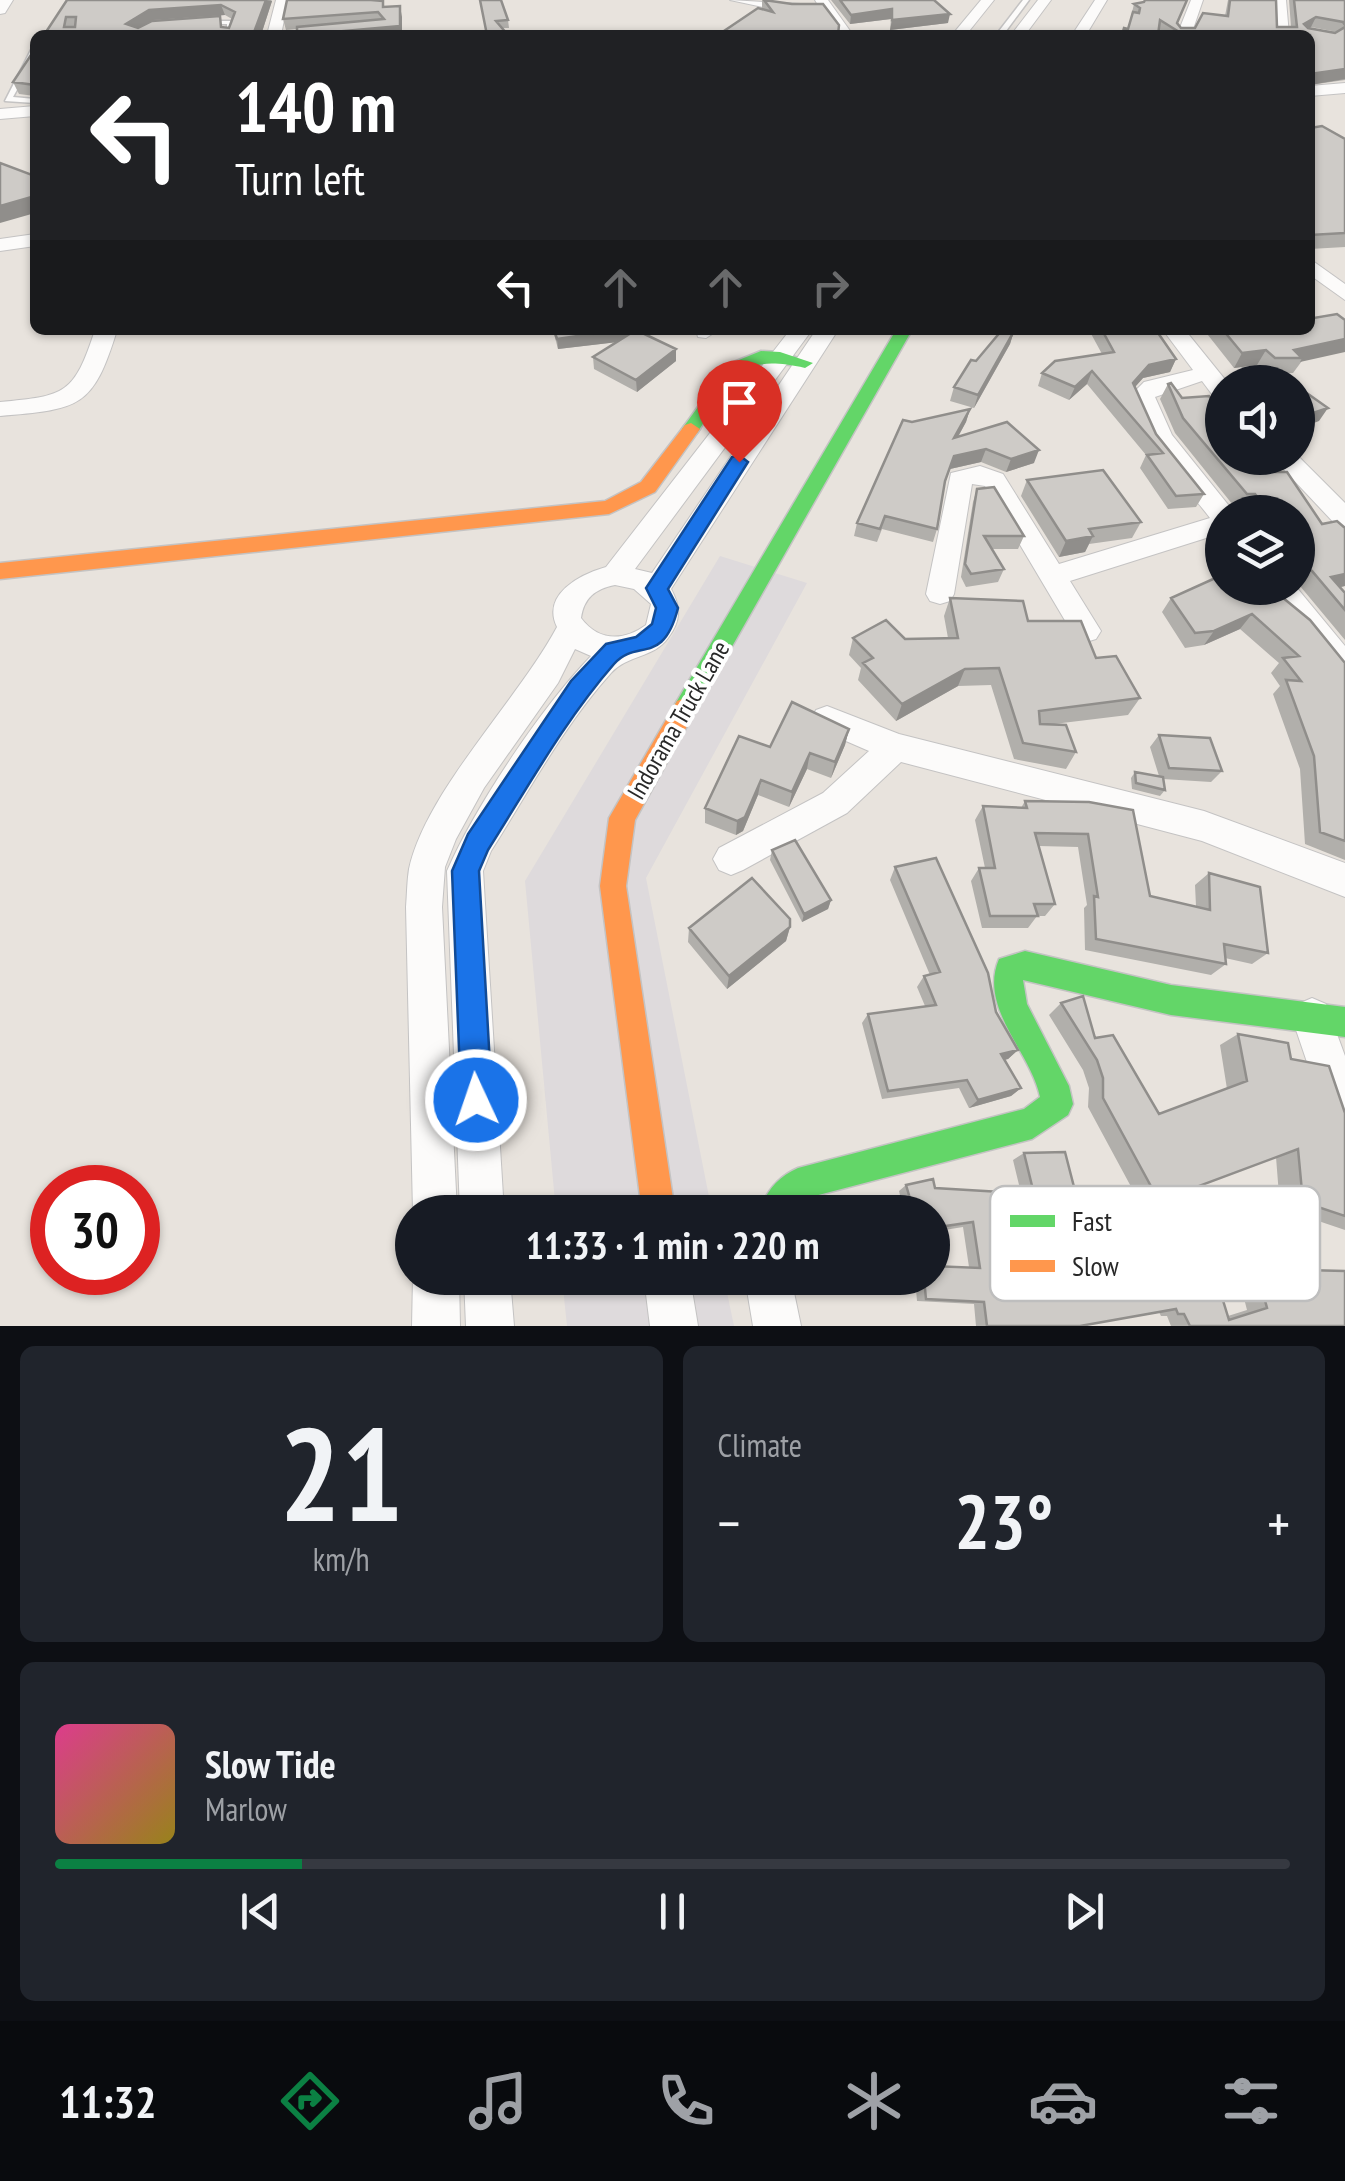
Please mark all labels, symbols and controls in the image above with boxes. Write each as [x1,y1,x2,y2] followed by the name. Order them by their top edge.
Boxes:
[235,61,396,151] text: 140 m
[70,70,200,200] icon: left
[235,149,365,207] text: Turn left
[488,260,543,315] icon: left
[593,260,648,315] icon: ahead
[698,260,753,315] icon: ahead
[803,260,858,315] icon: right
[697,360,782,463] pin
[1205,365,1315,605] map controls
[1205,365,1315,475] button: sound
[712,375,767,430] icon: arrive
[1205,495,1315,605] button: layers
[620,635,736,805] street label: Indorama Truck Lane
[424,1048,528,1152] position arrow
[30,1165,160,1295] speed limit sign: 30
[990,1186,1320,1301] legend
[1072,1202,1112,1239] text: Fast
[526,1220,819,1269] text: 11:33 · 1 min · 220 m
[1072,1247,1119,1284] text: Slow
[279,1389,403,1557] text: 21
[718,1424,802,1466] text: Climate
[954,1473,1053,1570] text: 23°
[718,1487,740,1558] text: −
[1267,1487,1290,1558] text: +
[313,1538,370,1580] text: km/h
[205,1739,336,1788] text: Slow Tide
[205,1788,287,1830] text: Marlow
[233,1884,288,1939] icon: previous
[645,1884,700,1939] icon: pause
[1057,1884,1112,1939] icon: next
[275,2066,345,2136] icon: directions
[463,2066,533,2136] icon: music
[651,2066,721,2136] icon: phone
[839,2066,909,2136] icon: climate
[1028,2066,1098,2136] icon: car
[1216,2066,1286,2136] icon: filters
[59,2072,156,2130] text: 11:32

